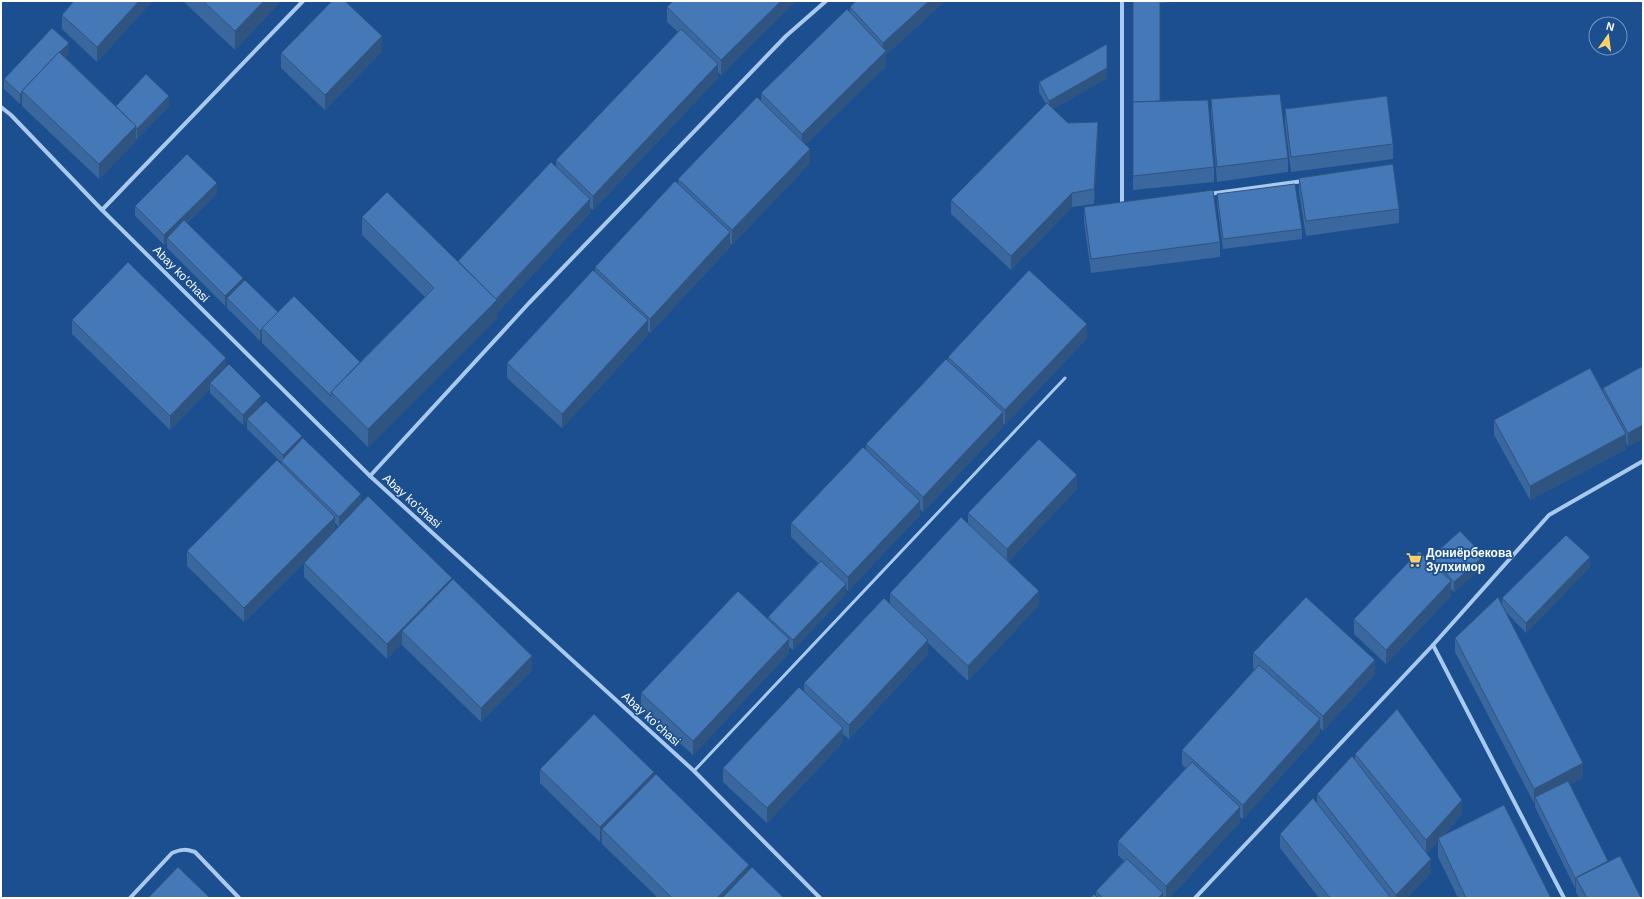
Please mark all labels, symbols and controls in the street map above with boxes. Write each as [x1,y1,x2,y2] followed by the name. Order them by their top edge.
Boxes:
[1588,16,1628,56] north arrow
[1605,20,1616,33] text: N
[150,243,212,305] street label: Abay ko'chasi
[380,471,444,531] street label: Abay ko'chasi
[1426,546,1512,574] place label: Дониёрбекова Зулхимор
[1405,551,1423,569] supermarket icon: Дониёрбекова Зулхимор
[619,689,683,749] street label: Abay ko'chasi

